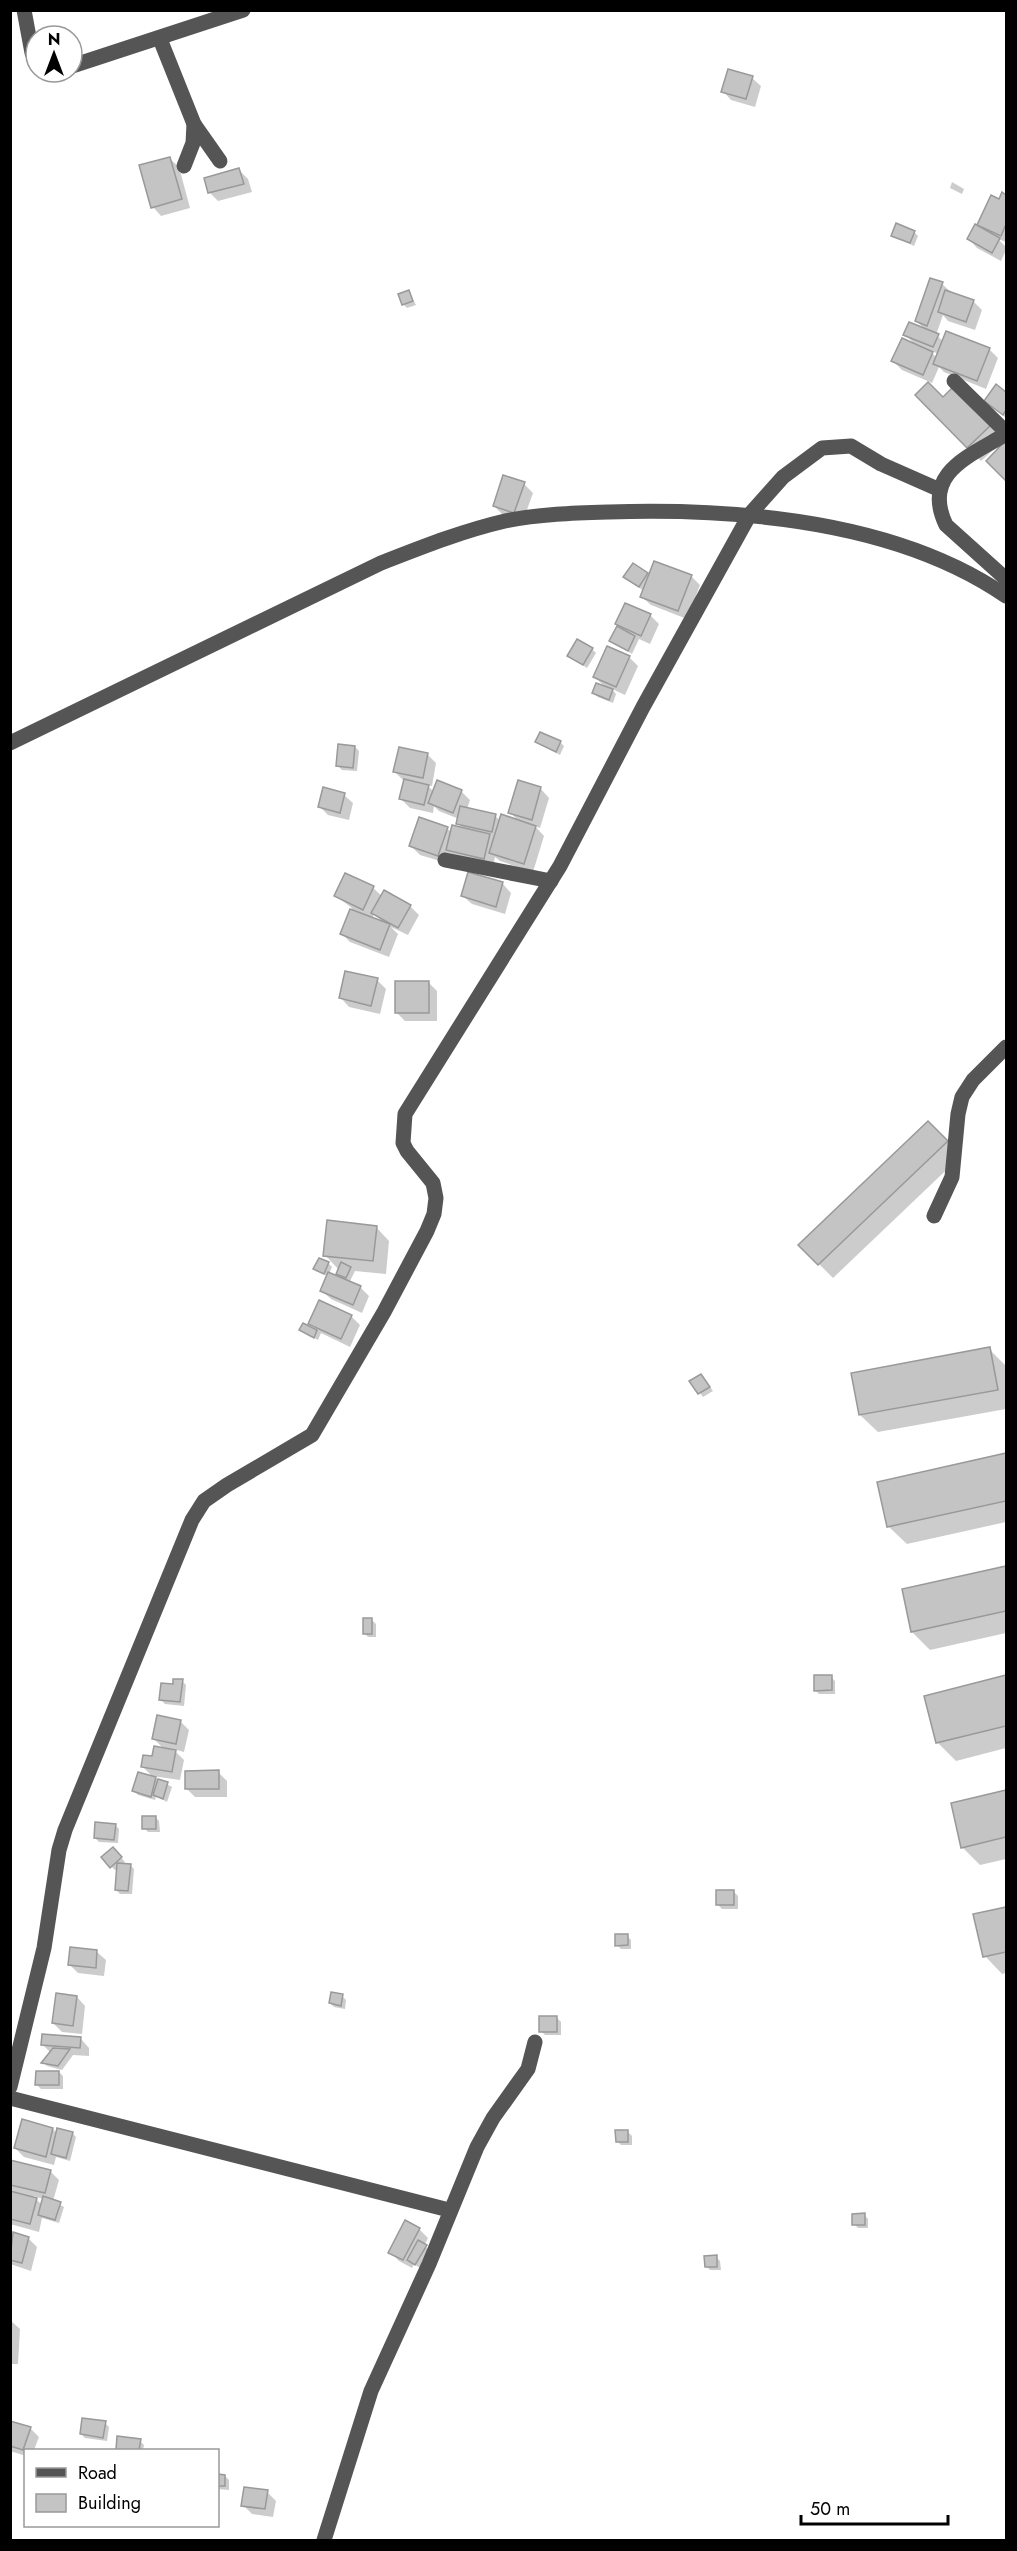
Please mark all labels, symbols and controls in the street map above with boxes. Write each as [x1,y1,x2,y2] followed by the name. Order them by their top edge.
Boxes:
[24,24,84,84] north arrow
[48,28,60,51] text: N
[24,2449,219,2527] legend
[78,2460,117,2486] text: Road
[801,2488,948,2526] scale bar
[78,2490,141,2516] text: Building
[810,2496,850,2522] text: 50 m

